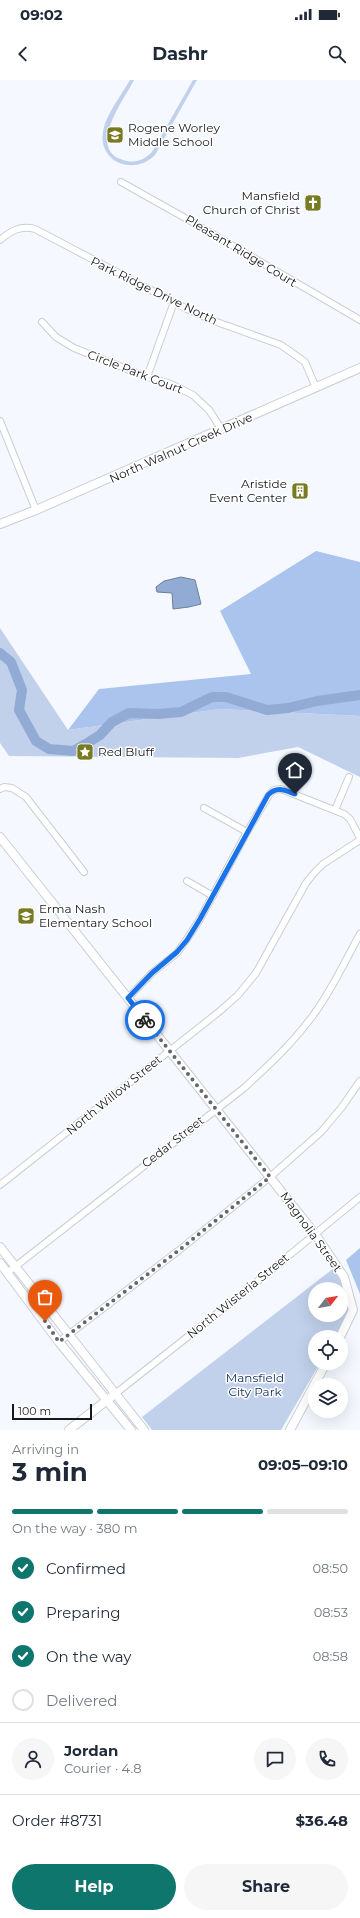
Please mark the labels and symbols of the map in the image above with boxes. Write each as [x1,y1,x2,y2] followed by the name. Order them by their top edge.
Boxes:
[128,120,220,149] place label: Rogene Worley Middle School
[105,125,125,145] school or university icon: Rogene Worley Middle School
[203,188,300,217] place label: Mansfield Church of Christ
[303,193,323,213] church icon: Mansfield Church of Christ
[183,211,300,290] street label: Pleasant Ridge Court
[88,253,220,328] street label: Park Ridge Drive North
[85,346,185,397] street label: Circle Park Court
[107,409,255,486] street label: North Walnut Creek Drive
[209,476,287,505] place label: Aristide Event Center
[290,481,310,501] building icon: Aristide Event Center
[75,742,95,762] place icon: Red Bluff
[98,744,155,759] place label: Red Bluff
[278,753,312,794] pin
[39,901,152,930] place label: Erma Nash Elementary School
[16,906,36,926] school or university icon: Erma Nash Elementary School
[125,1000,165,1040] courier
[63,1051,165,1138] street label: North Willow Street
[139,1113,207,1171] street label: Cedar Street
[277,1189,346,1275] street label: Magnolia Street
[184,1250,292,1341] street label: North Wisteria Street
[28,1280,62,1321] pin
[308,1282,348,1322] north arrow
[226,1370,284,1399] park label: Mansfield City Park
[12,1402,92,1421] scale bar

